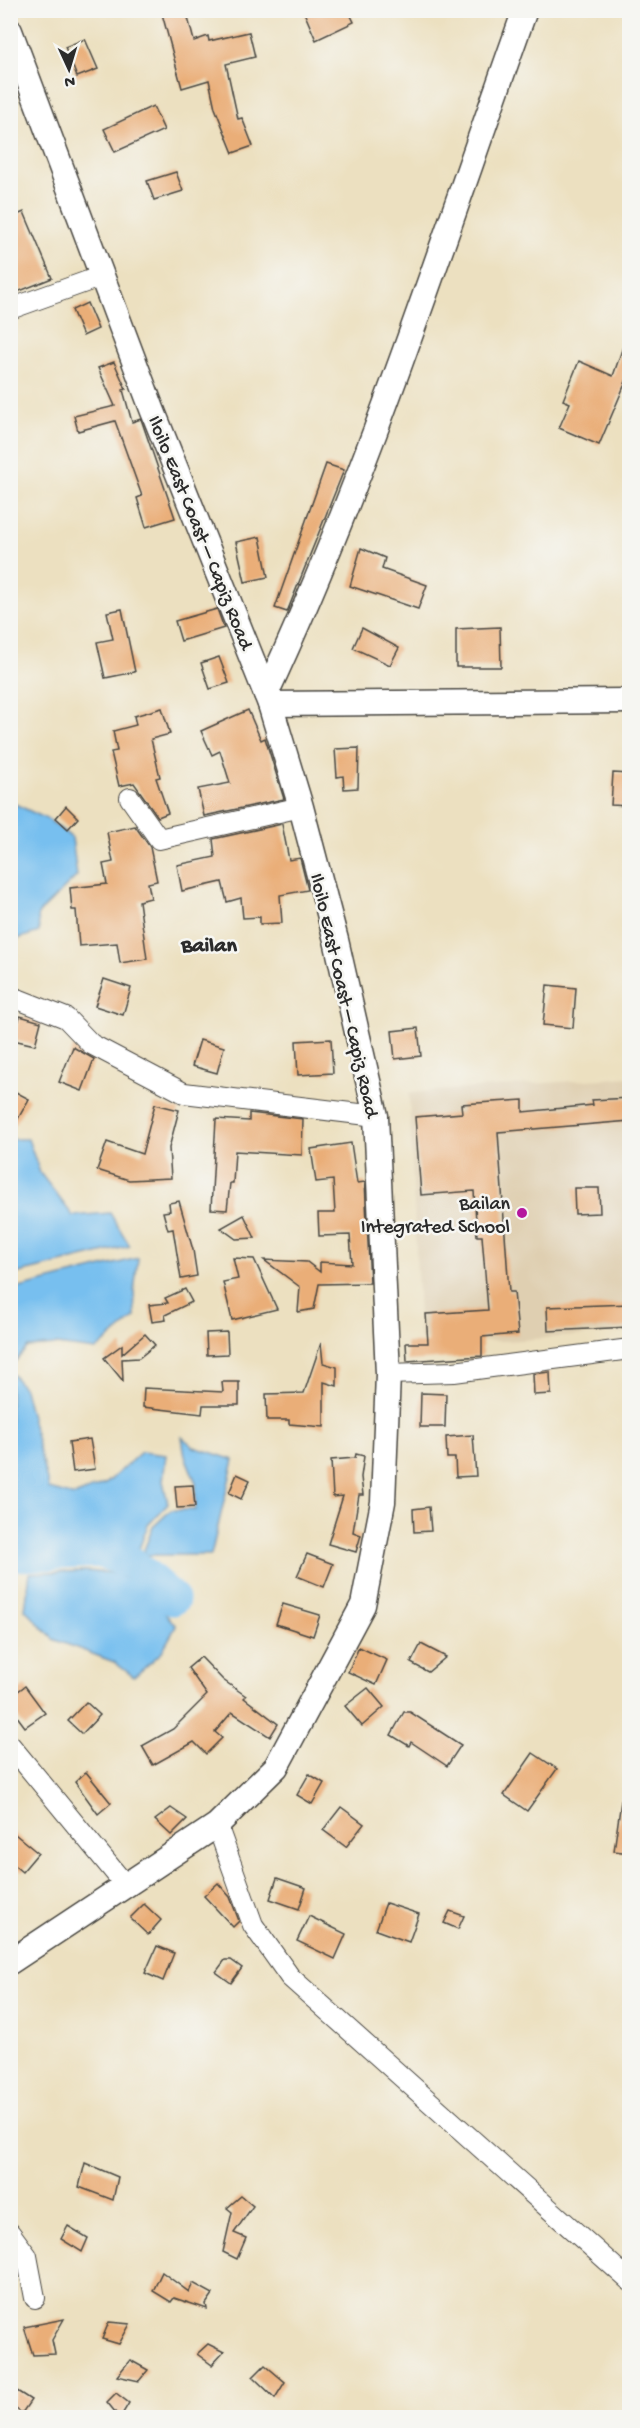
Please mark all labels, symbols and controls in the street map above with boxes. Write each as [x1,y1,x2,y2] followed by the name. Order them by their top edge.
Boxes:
[39,39,99,99] north arrow
[63,71,76,90] text: N
[141,413,257,656] street label: Iloilo East Coast – Capiz Road
[303,871,382,1122] street label: Iloilo East Coast – Capiz Road
[180,934,237,960] district label: Bailan
[361,1194,510,1240] place label: Bailan Integrated School
[515,1206,529,1220] marker: Bailan Integrated School

